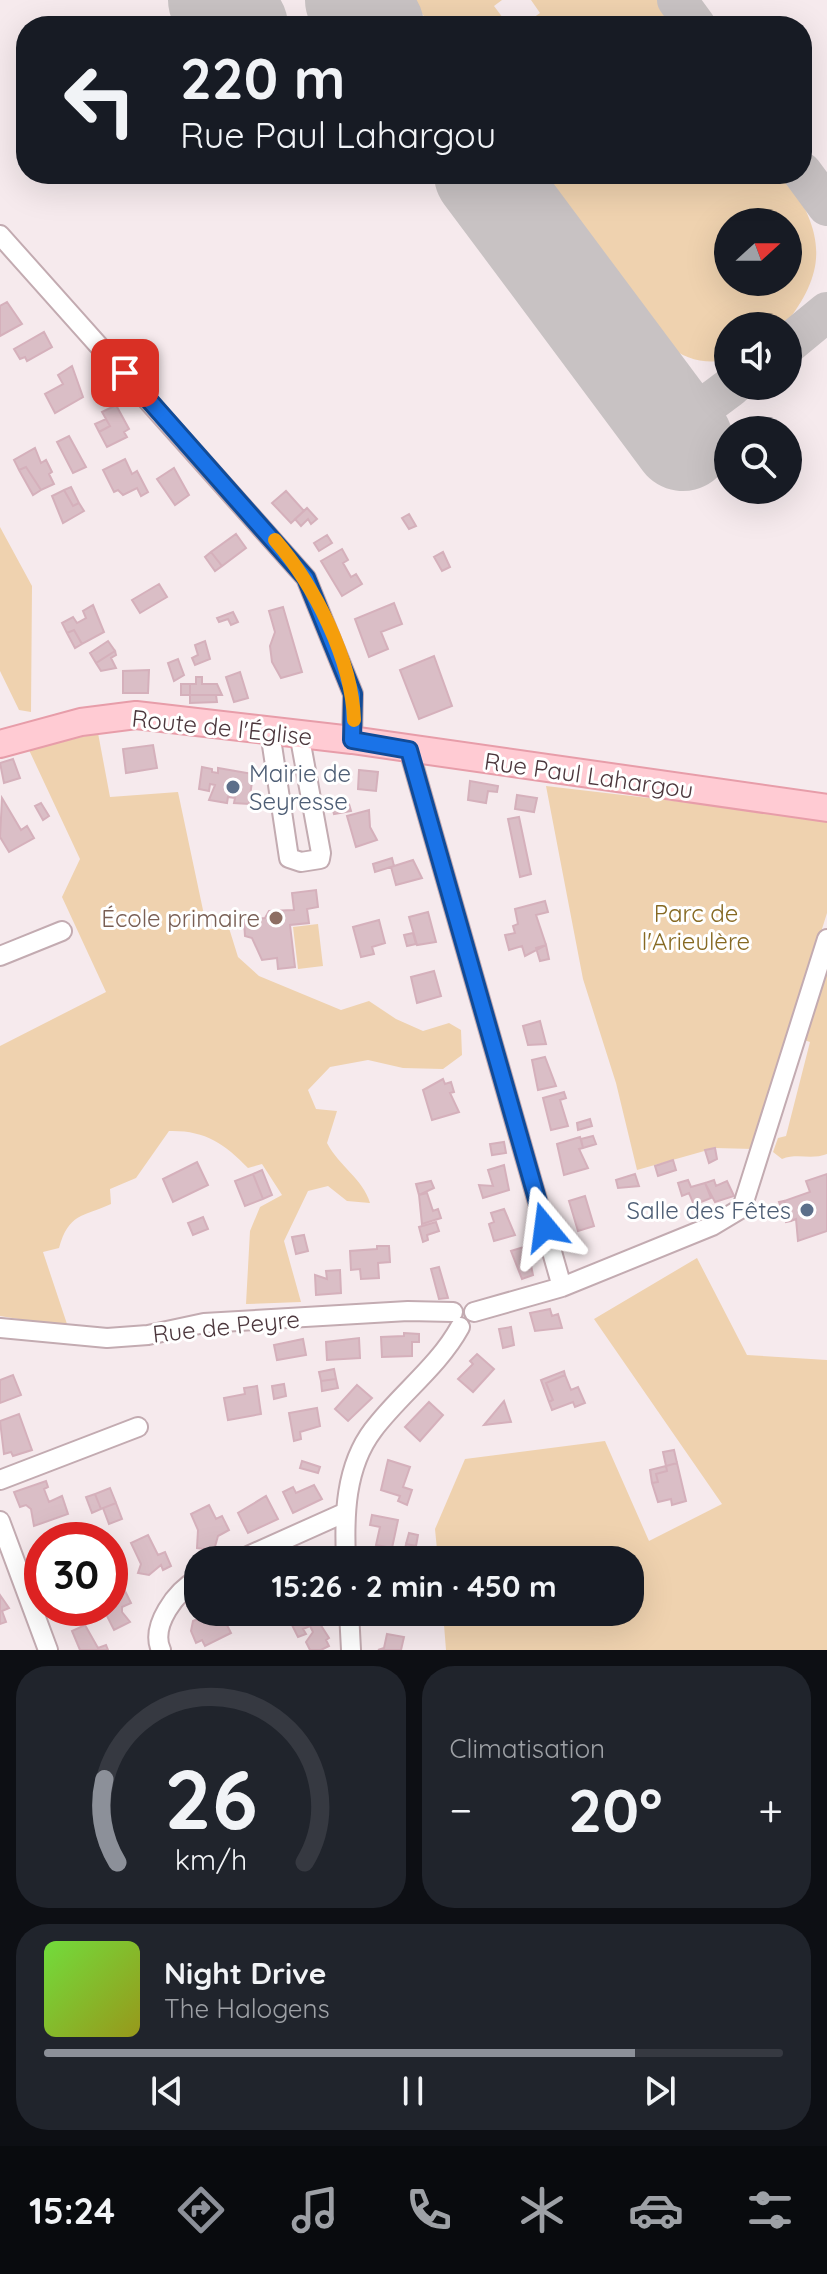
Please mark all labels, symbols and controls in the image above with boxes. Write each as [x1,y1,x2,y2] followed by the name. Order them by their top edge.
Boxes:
[180,43,345,113] text: 220 m
[48,48,152,152] icon: left
[180,112,496,157] text: Rue Paul Lahargou
[714,208,802,296] north arrow
[714,208,802,504] map controls
[714,312,802,400] button: sound
[91,339,159,407] pin
[103,351,147,395] icon: arrive
[714,416,802,504] button: search
[130,703,314,751] street label: Route de l'Église
[483,745,695,805] street label: Rue Paul Lahargou
[249,758,351,816] place label: Mairie de Seyresse
[224,778,242,796] marker: Mairie de Seyresse
[642,898,750,956] park label: Parc de l'Arieulère
[101,903,260,933] place label: École primaire
[267,909,285,927] marker: École primaire
[503,1185,587,1269] position arrow
[627,1195,791,1225] place label: Salle des Fêtes
[798,1201,816,1219] marker: Salle des Fêtes
[151,1303,301,1349] street label: Rue de Peyre
[24,1522,128,1626] speed limit sign: 30
[271,1567,557,1605] text: 15:26 · 2 min · 450 m
[450,1732,605,1765] text: Climatisation
[164,1746,257,1850] text: 26
[568,1772,663,1847] text: 20°
[450,1782,472,1837] text: −
[758,1782,783,1837] text: +
[174,1841,247,1877] text: km/h
[164,1954,326,1992] text: Night Drive
[164,1992,330,2025] text: The Halogens
[145,2069,189,2113] icon: previous
[391,2069,435,2113] icon: pause
[638,2069,682,2113] icon: next
[173,2182,229,2238] icon: directions
[287,2182,343,2238] icon: music
[401,2182,457,2238] icon: phone
[514,2182,570,2238] icon: climate
[628,2182,684,2238] icon: car
[742,2182,798,2238] icon: filters
[29,2188,115,2233] text: 15:24

